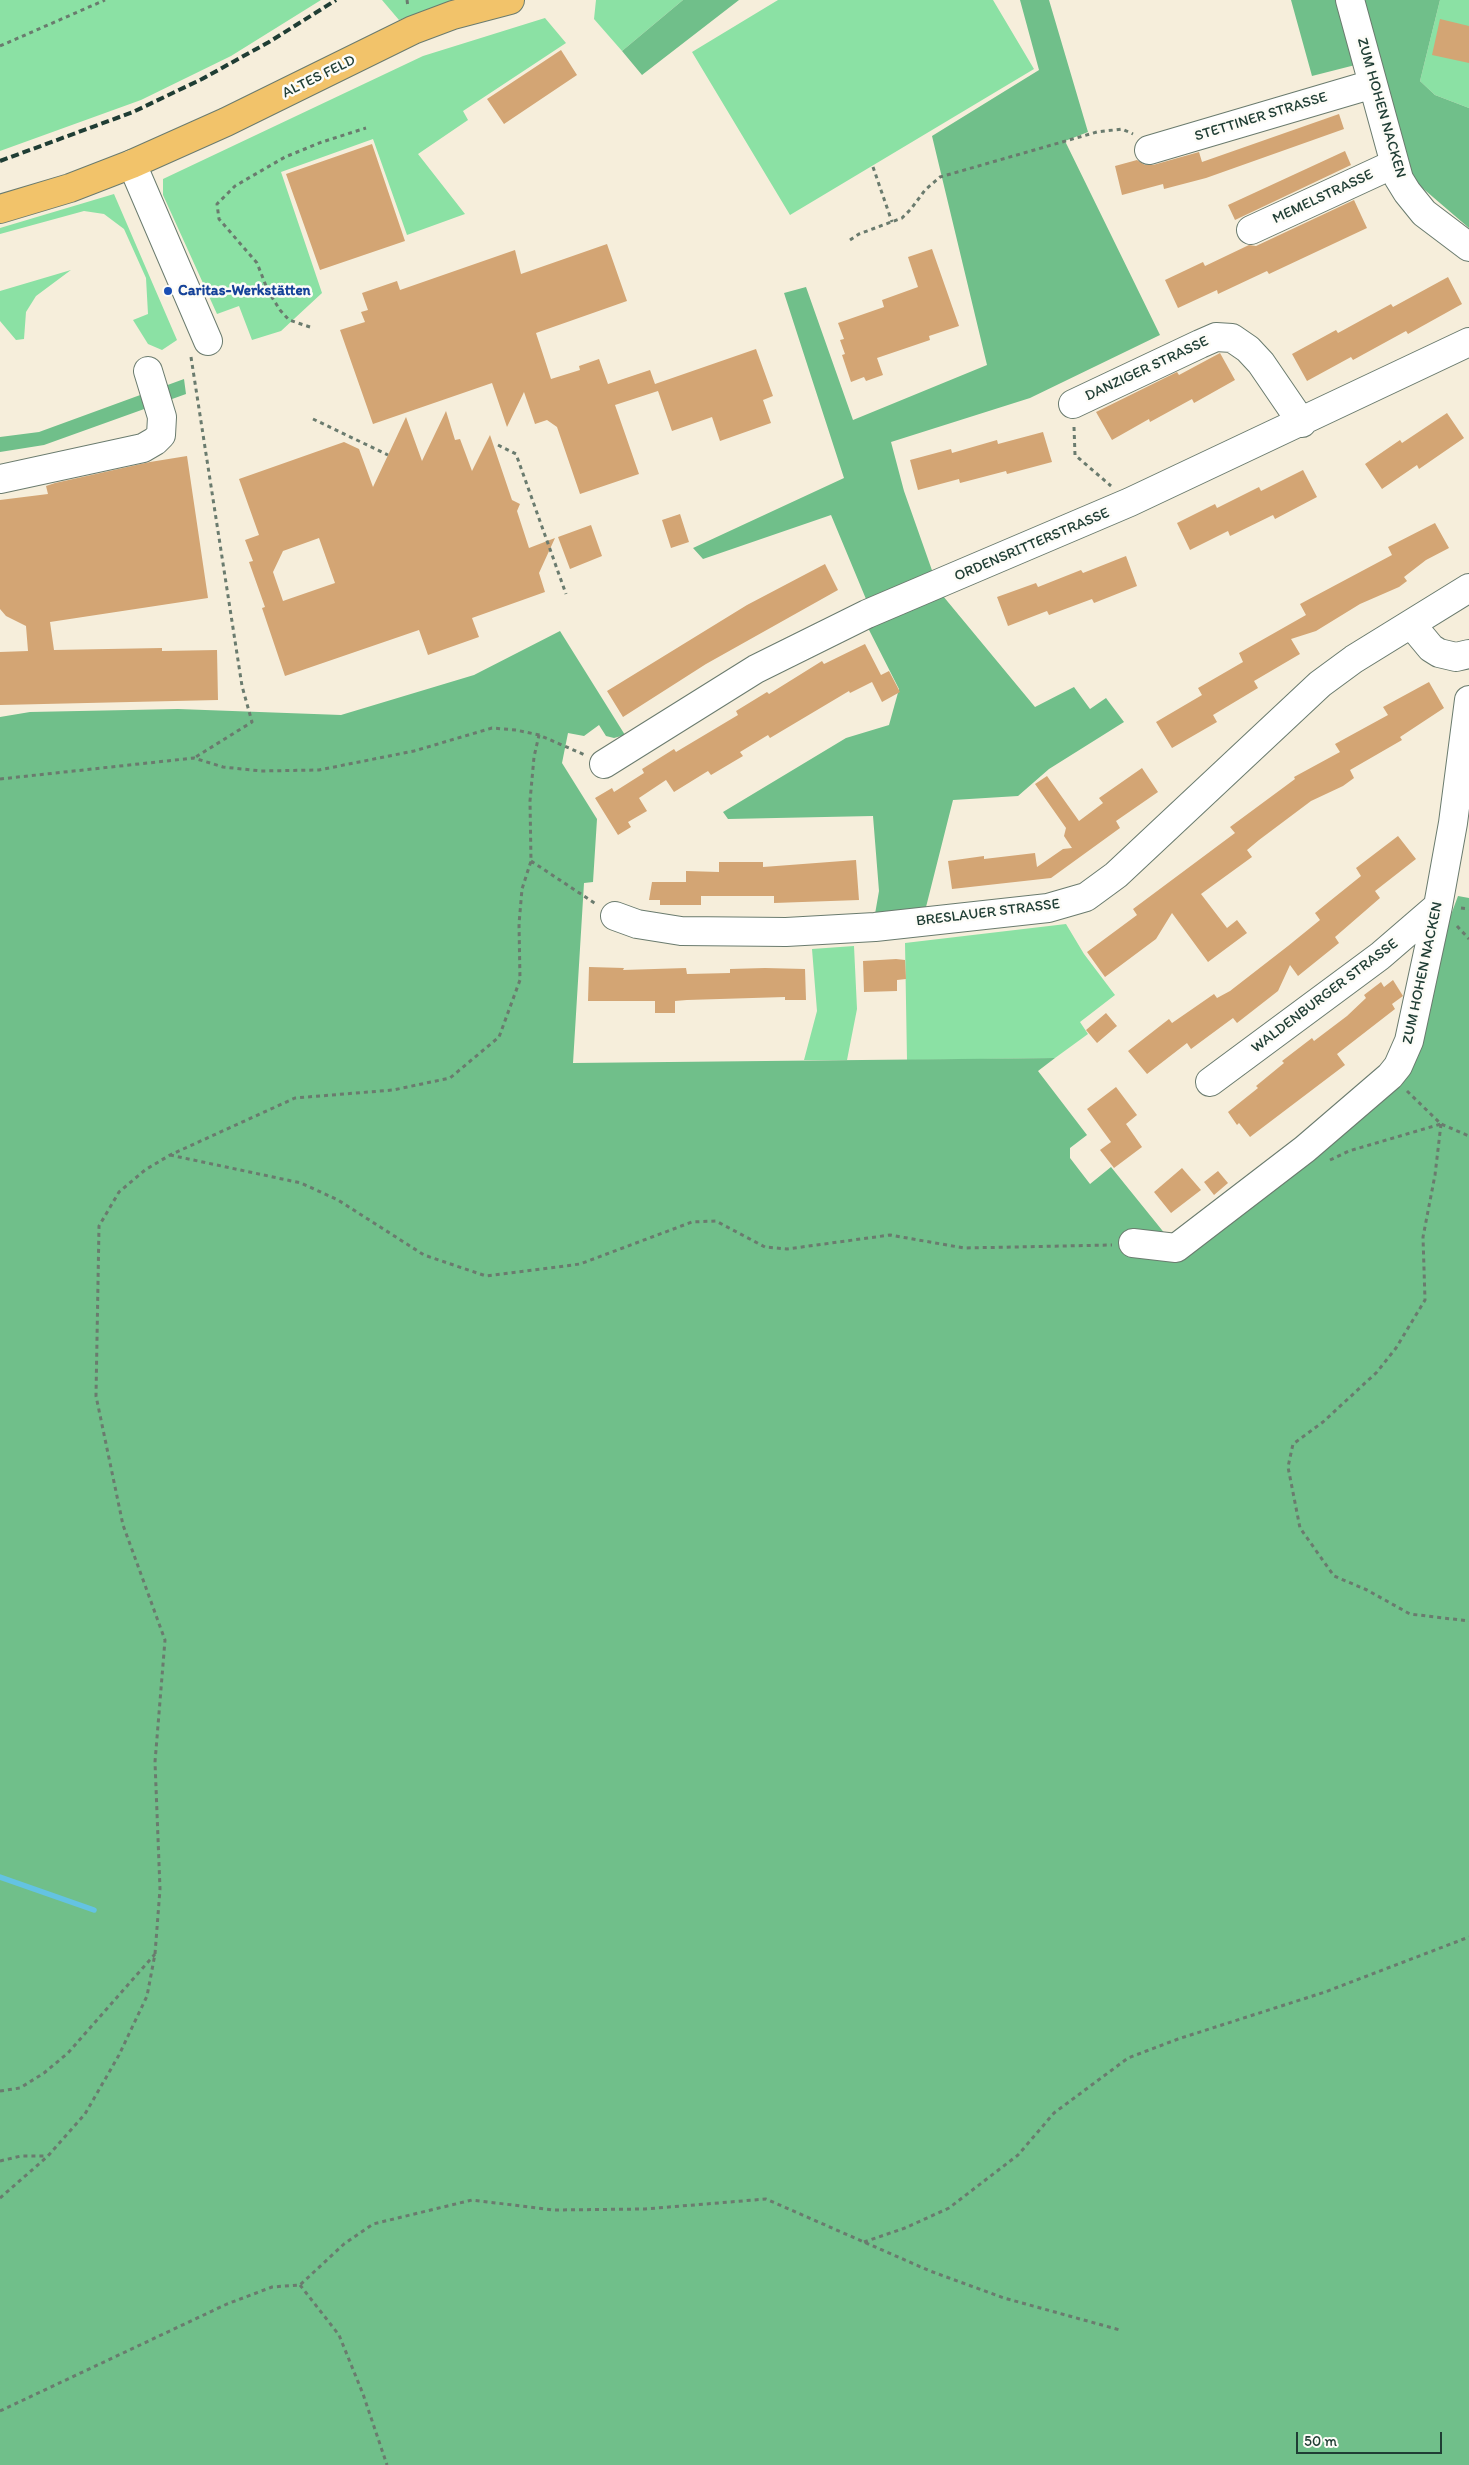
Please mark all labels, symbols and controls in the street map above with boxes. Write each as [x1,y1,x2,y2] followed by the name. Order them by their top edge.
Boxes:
[1352,36,1410,180] street label: ZUM HOHEN NACKEN
[279,52,359,102] street label: ALTES FELD
[1192,88,1330,146] street label: STETTINER STRASSE
[1270,166,1376,228] street label: MEMELSTRASSE
[178,282,311,300] place label: Caritas-Werkstätten
[162,285,174,297] marker: Caritas-Werkstätten
[1082,332,1212,406] street label: DANZIGER STRASSE
[952,504,1112,586] street label: ORDENSRITTERSTRASSE
[915,895,1061,931] street label: BRESLAUER STRASSE
[1399,900,1447,1046] street label: ZUM HOHEN NACKEN
[1248,935,1402,1057] street label: WALDENBURGER STRASSE
[1299,2422,1445,2454] scale bar
[1304,2432,1337,2450] text: 50 m

